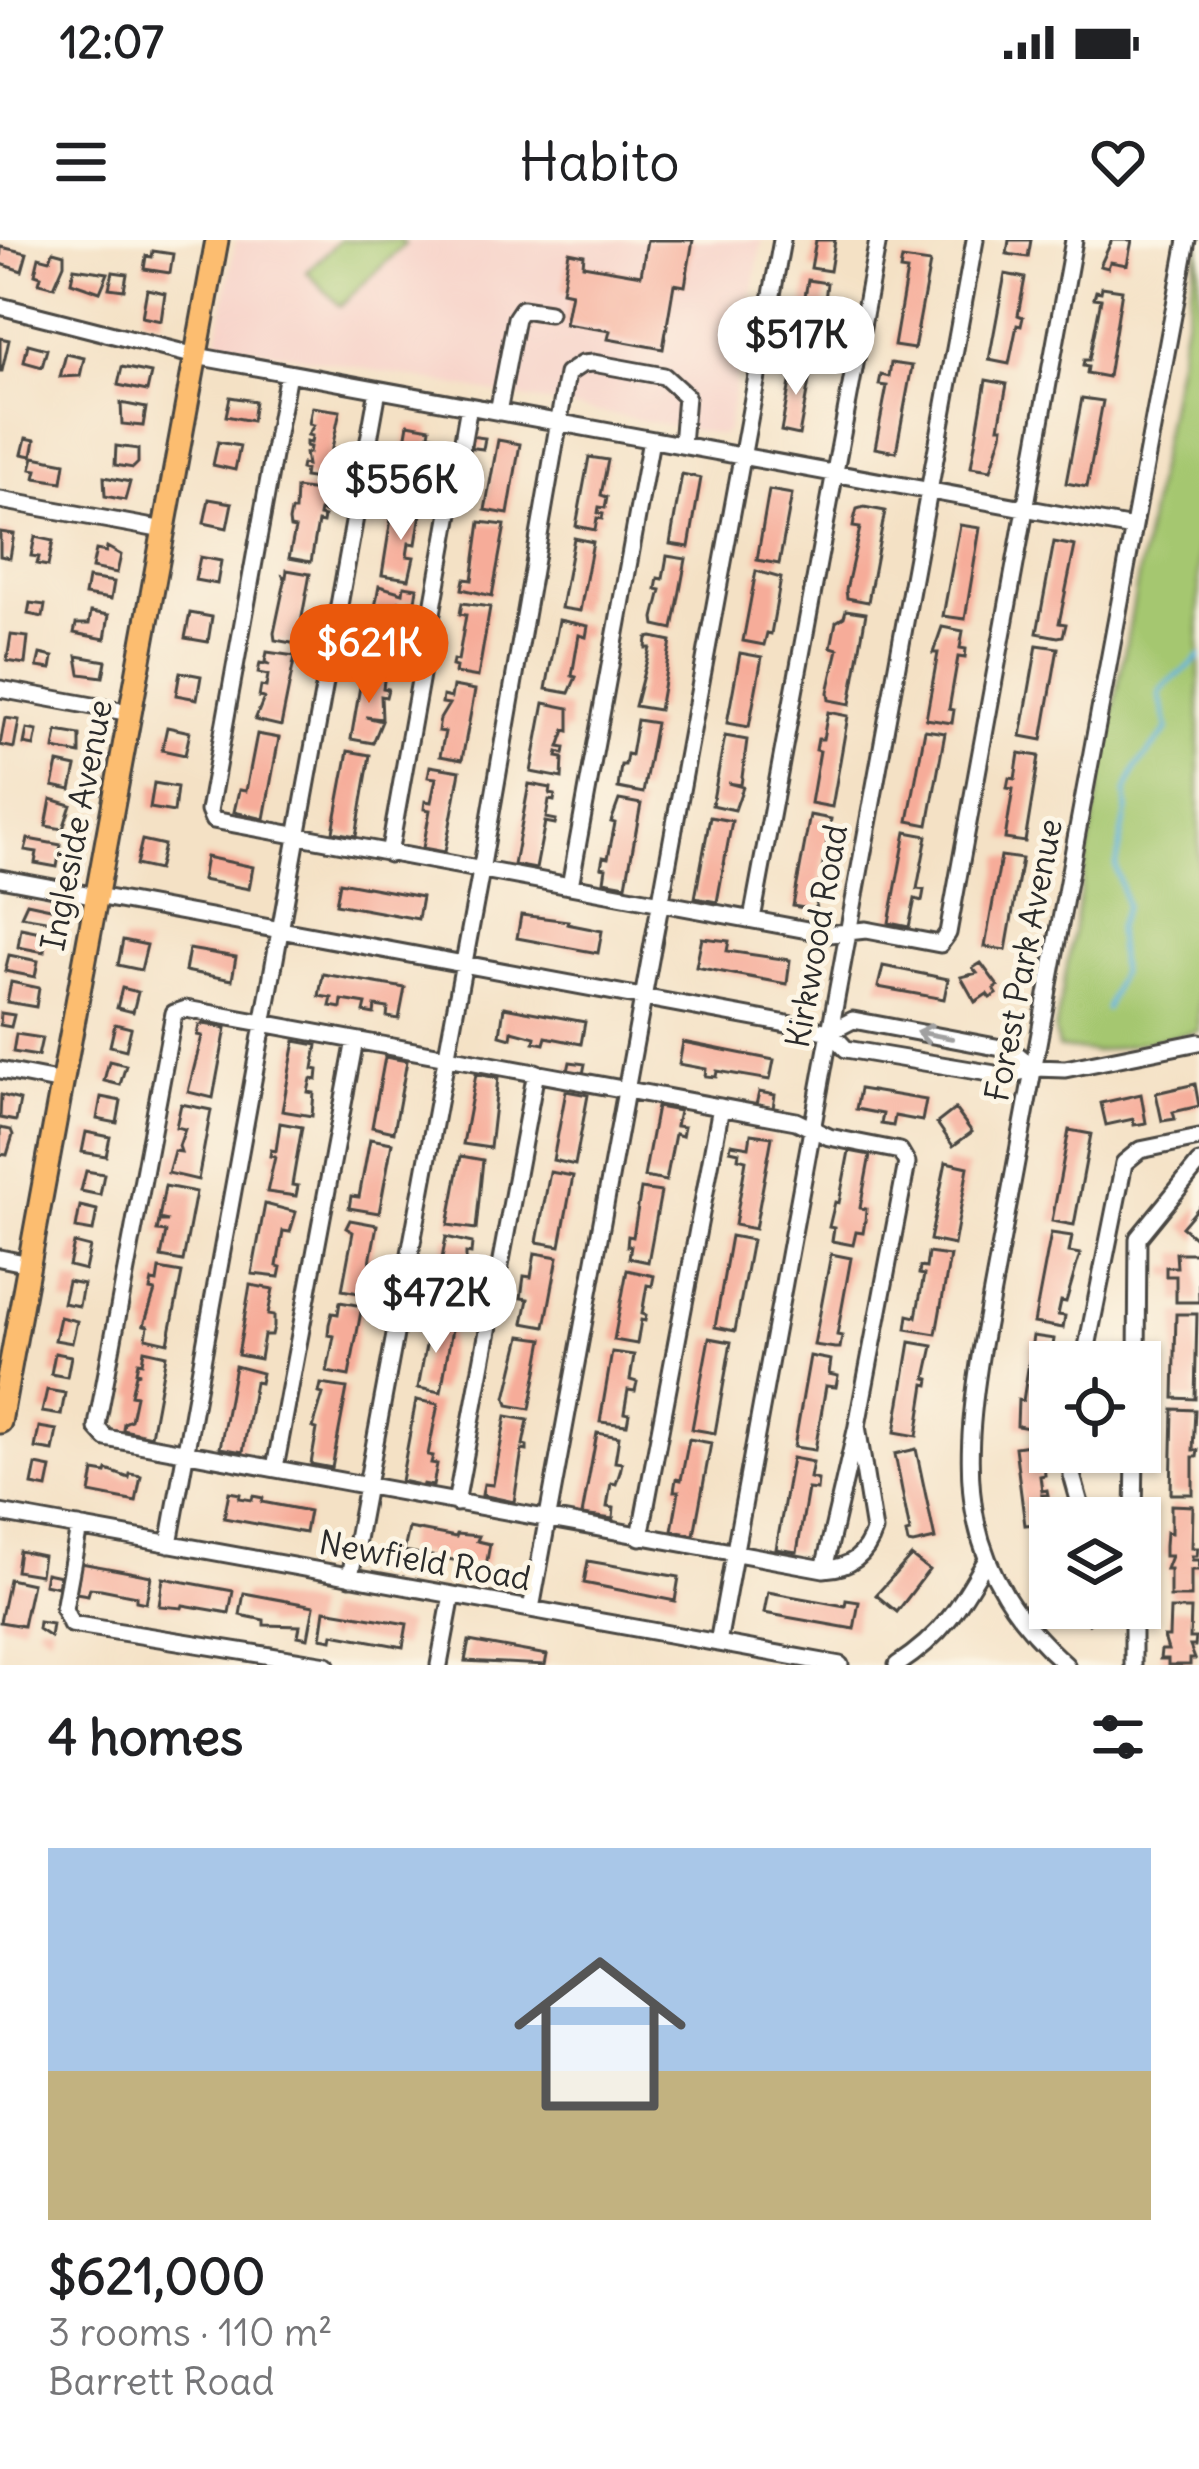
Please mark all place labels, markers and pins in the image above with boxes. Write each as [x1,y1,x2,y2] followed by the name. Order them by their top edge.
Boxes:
[712,296,880,398] pin: $517K
[317,441,485,543] pin: $556K
[285,604,453,706] pin: $621K
[352,1254,520,1356] pin: $472K

